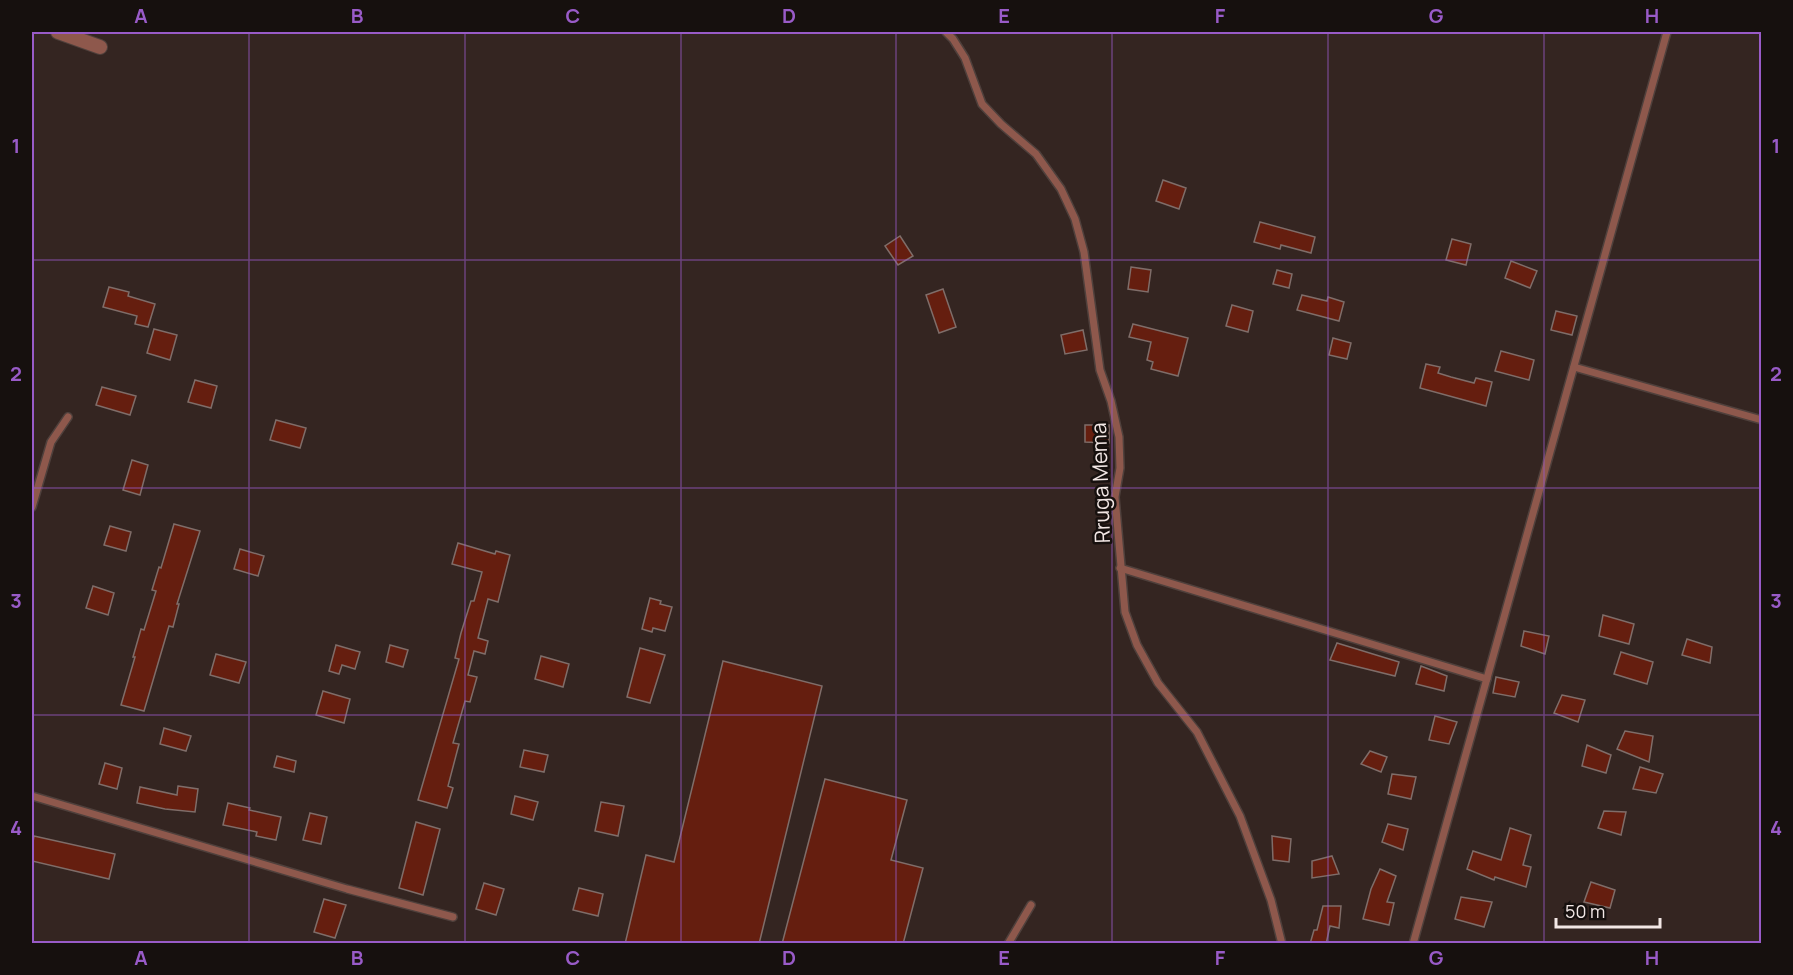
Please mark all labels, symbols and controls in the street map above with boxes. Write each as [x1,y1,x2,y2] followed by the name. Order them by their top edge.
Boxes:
[134,2,148,29] text: A
[351,2,364,29] text: B
[566,2,580,29] text: C
[782,2,796,29] text: D
[998,2,1010,29] text: E
[1215,2,1226,29] text: F
[1429,2,1444,29] text: G
[1645,2,1659,29] text: H
[12,132,20,159] text: 1
[1772,132,1780,159] text: 1
[10,360,22,387] text: 2
[1770,360,1782,387] text: 2
[1084,422,1116,544] street label: Rruga Mema
[10,587,22,614] text: 3
[1770,587,1782,614] text: 3
[10,814,22,841] text: 4
[1770,814,1782,841] text: 4
[1556,891,1660,929] scale bar
[1565,899,1605,923] text: 50 m
[134,944,148,971] text: A
[351,944,364,971] text: B
[566,944,580,971] text: C
[782,944,796,971] text: D
[998,944,1010,971] text: E
[1215,944,1226,971] text: F
[1429,944,1444,971] text: G
[1645,944,1659,971] text: H

